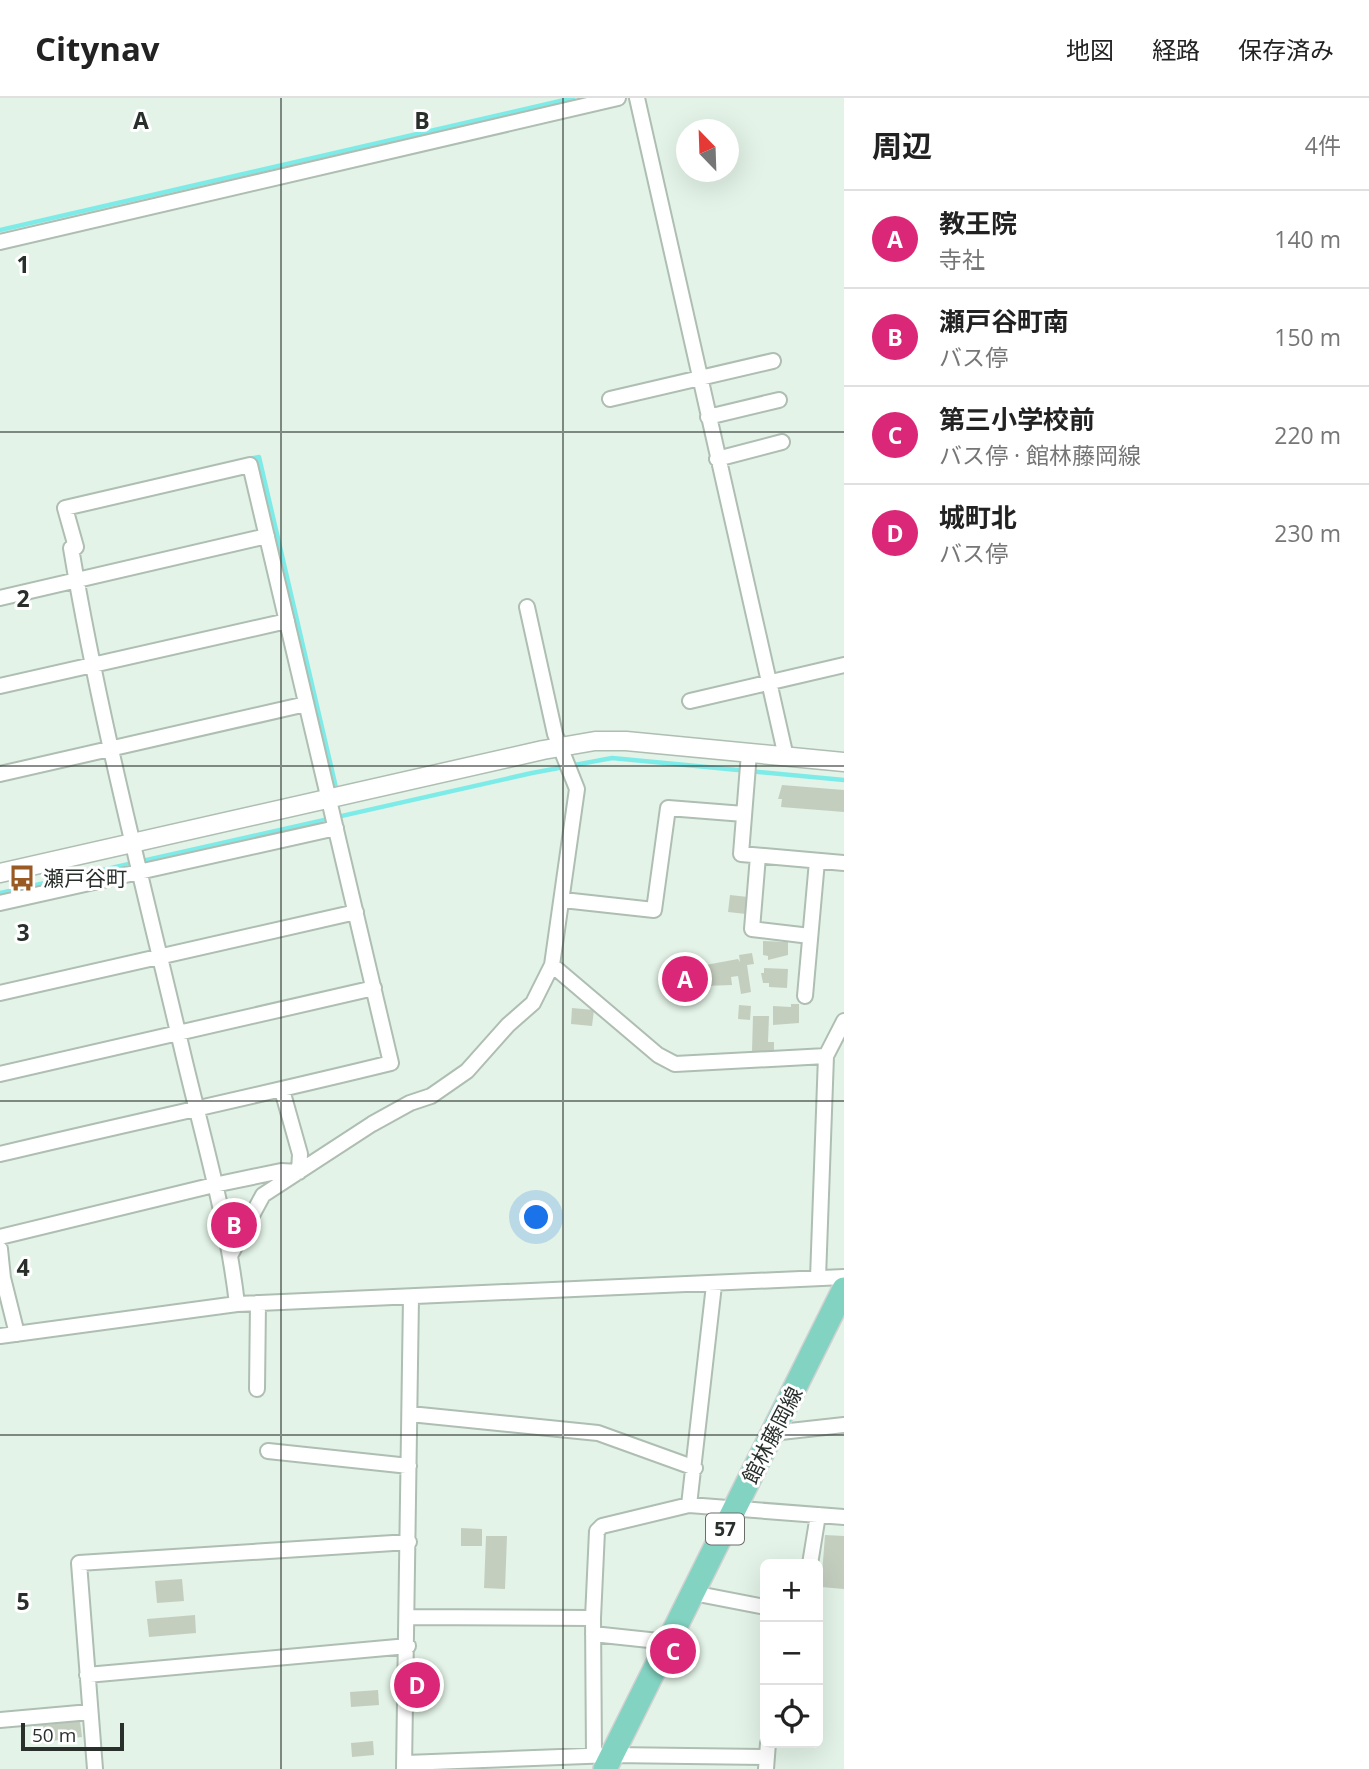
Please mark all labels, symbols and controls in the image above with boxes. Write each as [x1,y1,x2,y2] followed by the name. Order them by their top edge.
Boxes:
[35,26,160,71] text: Citynav
[1066,33,1114,66] text: 地図
[1152,33,1200,66] text: 経路
[1238,33,1334,66] text: 保存済み
[133,104,149,136] text: A
[414,104,430,136] text: B
[676,119,739,182] north arrow
[872,125,932,166] text: 周辺
[1305,129,1341,161] text: 4件
[939,205,1017,241] text: 教王院
[887,223,903,255] text: A
[1274,223,1341,255] text: 140 m
[939,243,985,275] text: 寺社
[16,248,30,280] text: 1
[939,303,1069,339] text: 瀬戸谷町南
[887,321,903,353] text: B
[1274,321,1341,353] text: 150 m
[939,341,1008,373] text: バス停
[939,401,1095,437] text: 第三小学校前
[888,419,902,451] text: C
[1274,419,1341,451] text: 220 m
[939,439,1141,471] text: バス停 · 館林藤岡線
[939,499,1017,535] text: 城町北
[886,517,904,549] text: D
[1274,517,1341,549] text: 230 m
[939,537,1008,569] text: バス停
[16,582,30,614] text: 2
[7,863,37,893] bus stop icon: 瀬戸谷町
[43,864,127,892] place label: 瀬戸谷町
[16,916,30,948] text: 3
[662,953,708,1005] pin: A
[211,1199,257,1251] pin: B
[519,1200,553,1234] your location
[16,1251,30,1283] text: 4
[736,1382,808,1488] street label: 館林藤岡線
[706,1513,744,1544] road number: 57
[760,1559,823,1748] map controls
[760,1559,823,1622] button: +
[16,1585,30,1617] text: 5
[760,1622,823,1685] button: −
[650,1625,696,1677] pin: C
[394,1659,440,1711] pin: D
[760,1685,823,1748] button: locate
[21,1720,124,1752] scale bar
[32,1722,76,1748] text: 50 m

